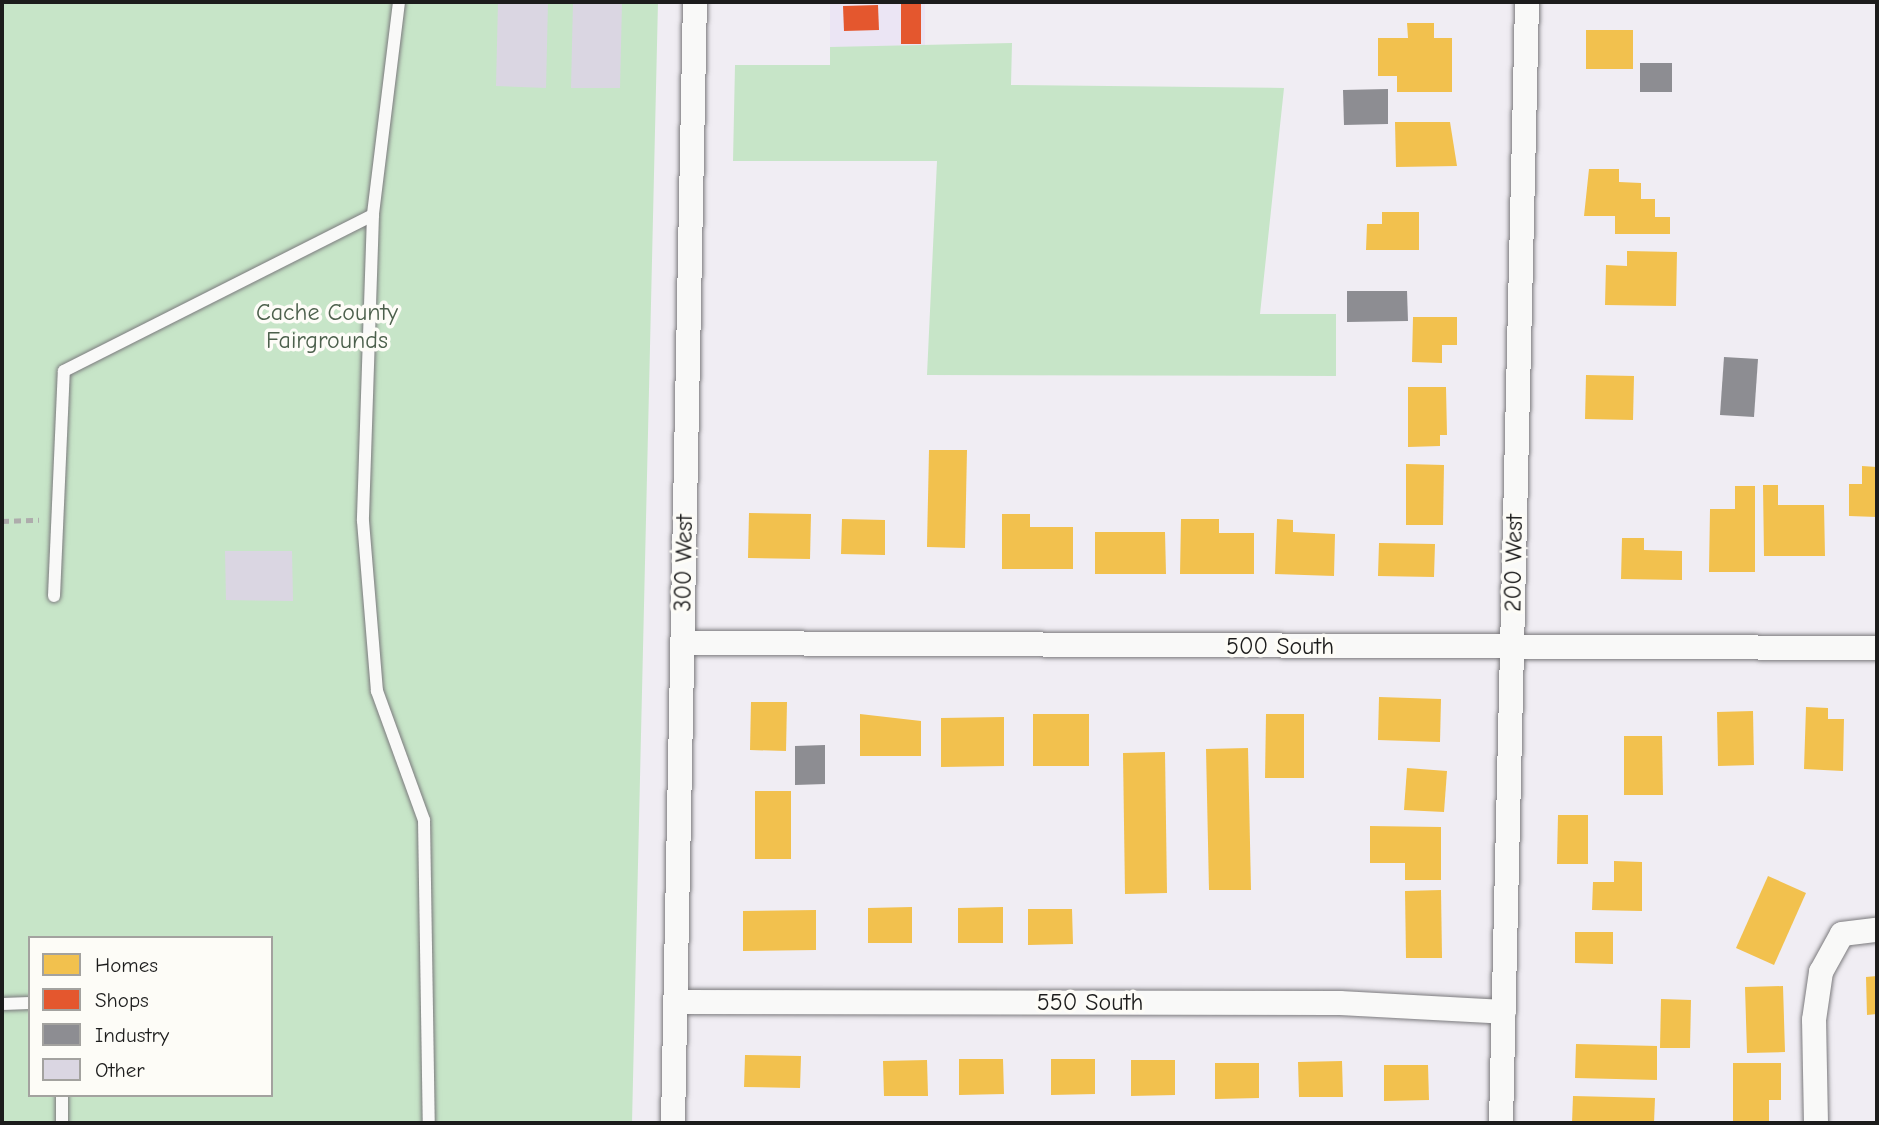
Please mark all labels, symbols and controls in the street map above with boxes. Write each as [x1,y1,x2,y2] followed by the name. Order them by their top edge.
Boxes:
[256,299,398,355] park label: Cache County Fairgrounds
[669,514,699,612] street label: 300 West
[1499,514,1529,612] street label: 200 West
[1226,633,1334,661] street label: 500 South
[28,936,273,1097] legend
[95,953,158,977] text: Homes
[95,988,149,1012] text: Shops
[1037,989,1143,1017] street label: 550 South
[95,1023,169,1047] text: Industry
[95,1058,145,1082] text: Other

